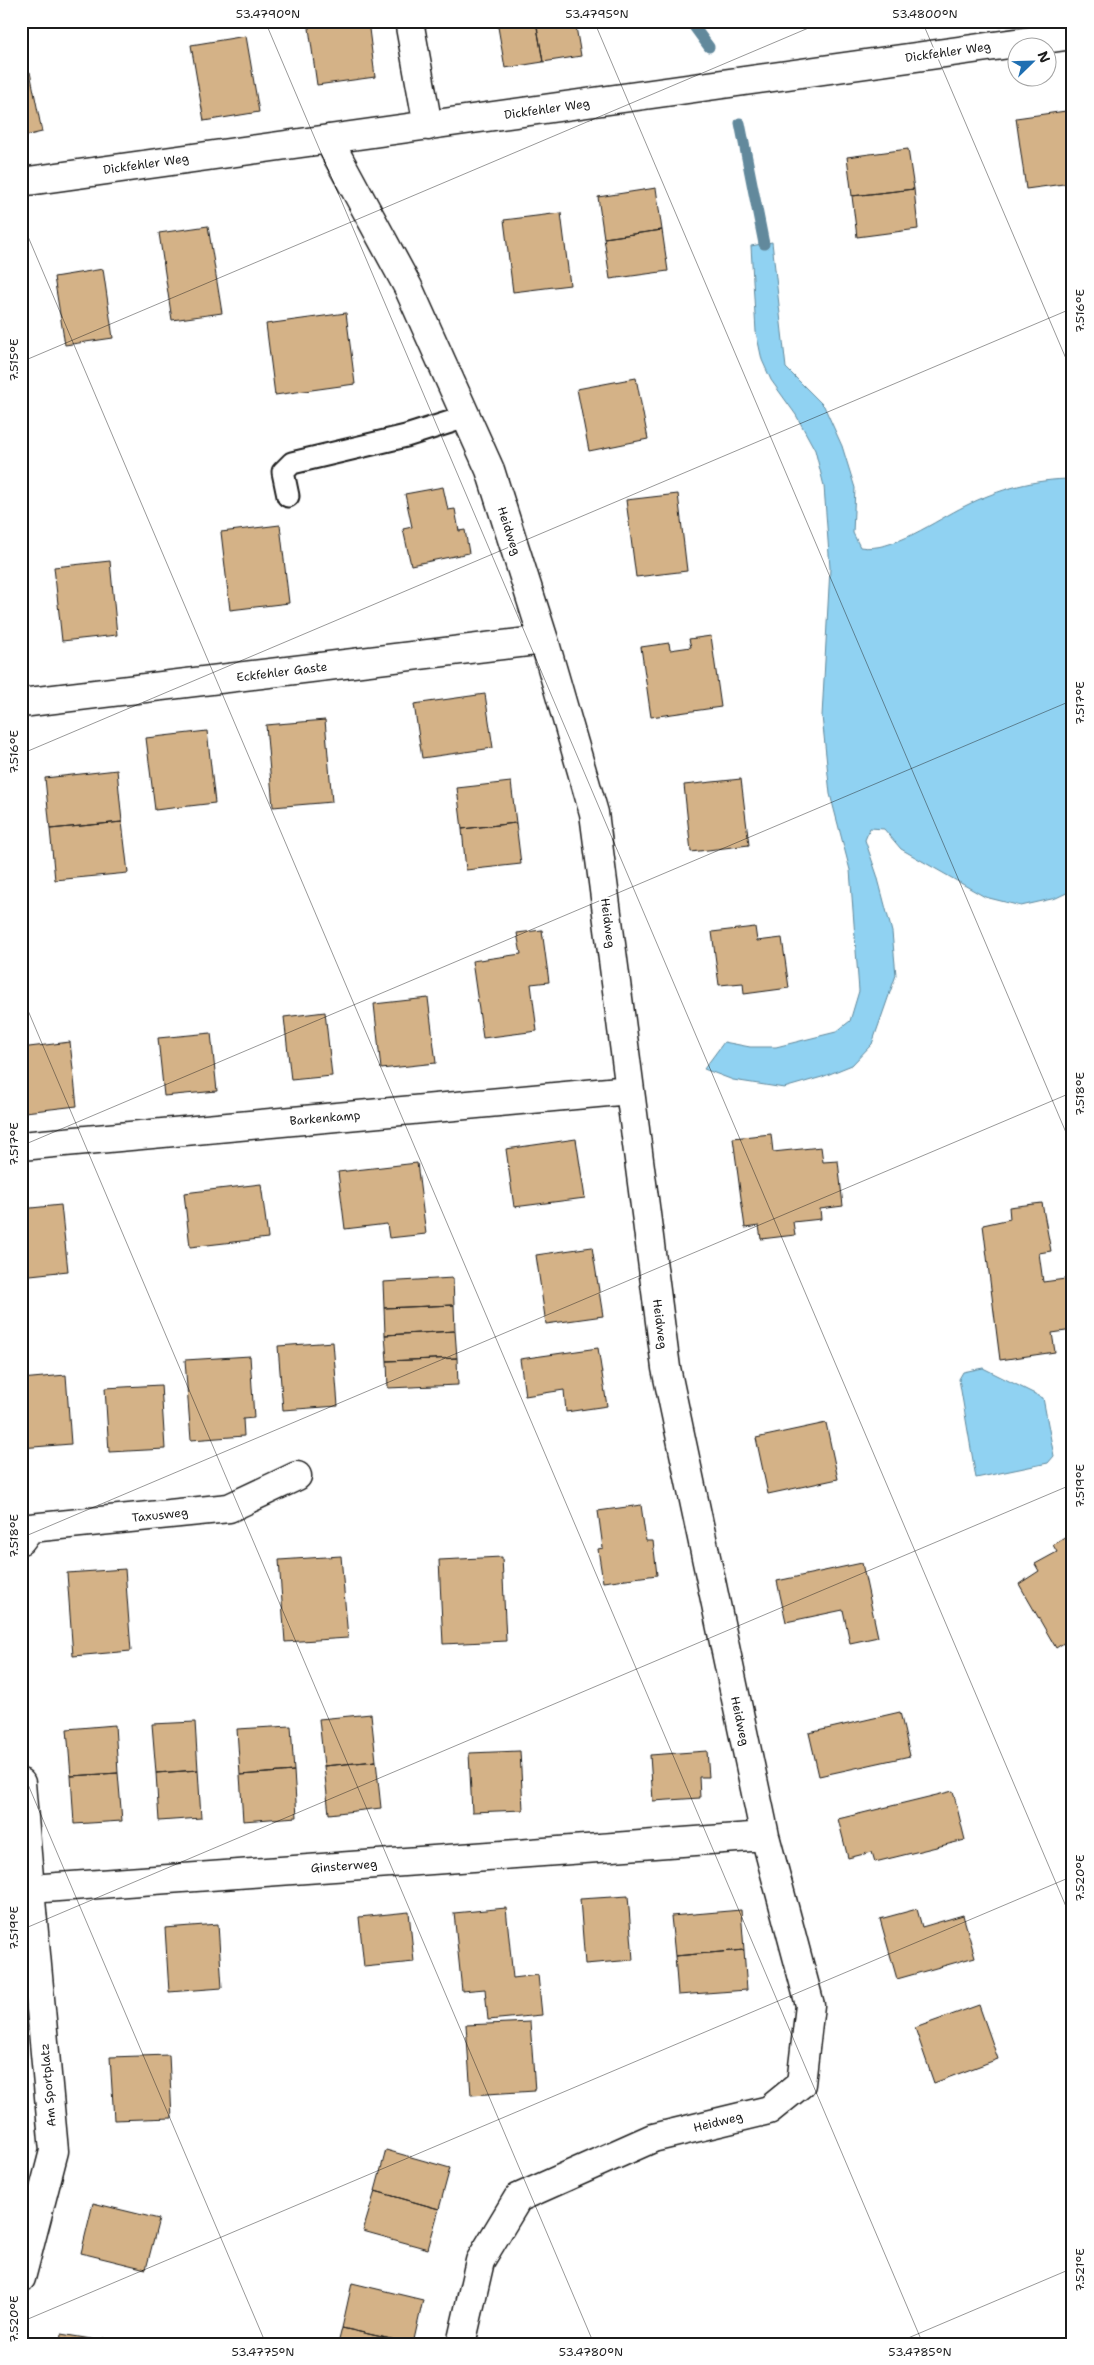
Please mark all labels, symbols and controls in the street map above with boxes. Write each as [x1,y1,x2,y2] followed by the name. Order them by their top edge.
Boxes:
[236,6,300,22] text: 53.4790°N
[565,6,629,22] text: 53.4795°N
[892,6,958,22] text: 53.4800°N
[904,38,992,66] street label: Dickfehler Weg
[1006,38,1056,88] north arrow
[1034,48,1054,66] text: N
[503,95,591,123] street label: Dickfehler Weg
[102,150,190,178] street label: Dickfehler Weg
[1072,289,1088,333] text: 7.516°E
[6,338,22,382] text: 7.515°E
[494,505,524,557] street label: Heidweg
[236,658,329,686] street label: Eckfehler Gaste
[1072,681,1088,725] text: 7.517°E
[6,730,22,774] text: 7.516°E
[597,897,619,949] street label: Heidweg
[1072,1072,1088,1116] text: 7.518°E
[289,1107,361,1129] street label: Barkenkamp
[6,1122,22,1166] text: 7.517°E
[649,1298,671,1350] street label: Heidweg
[1072,1464,1088,1508] text: 7.519°E
[131,1504,189,1526] street label: Taxusweg
[6,1514,22,1558] text: 7.518°E
[727,1695,753,1747] street label: Heidweg
[1072,1854,1088,1902] text: 7.520°E
[310,1856,378,1876] street label: Ginsterweg
[6,1906,22,1950] text: 7.519°E
[36,2043,60,2127] street label: Am Sportplatz
[692,2108,744,2136] street label: Heidweg
[1072,2248,1088,2292] text: 7.521°E
[6,2295,22,2343] text: 7.520°E
[232,2344,294,2360] text: 53.4775°N
[559,2344,623,2360] text: 53.4780°N
[888,2344,952,2360] text: 53.4785°N

